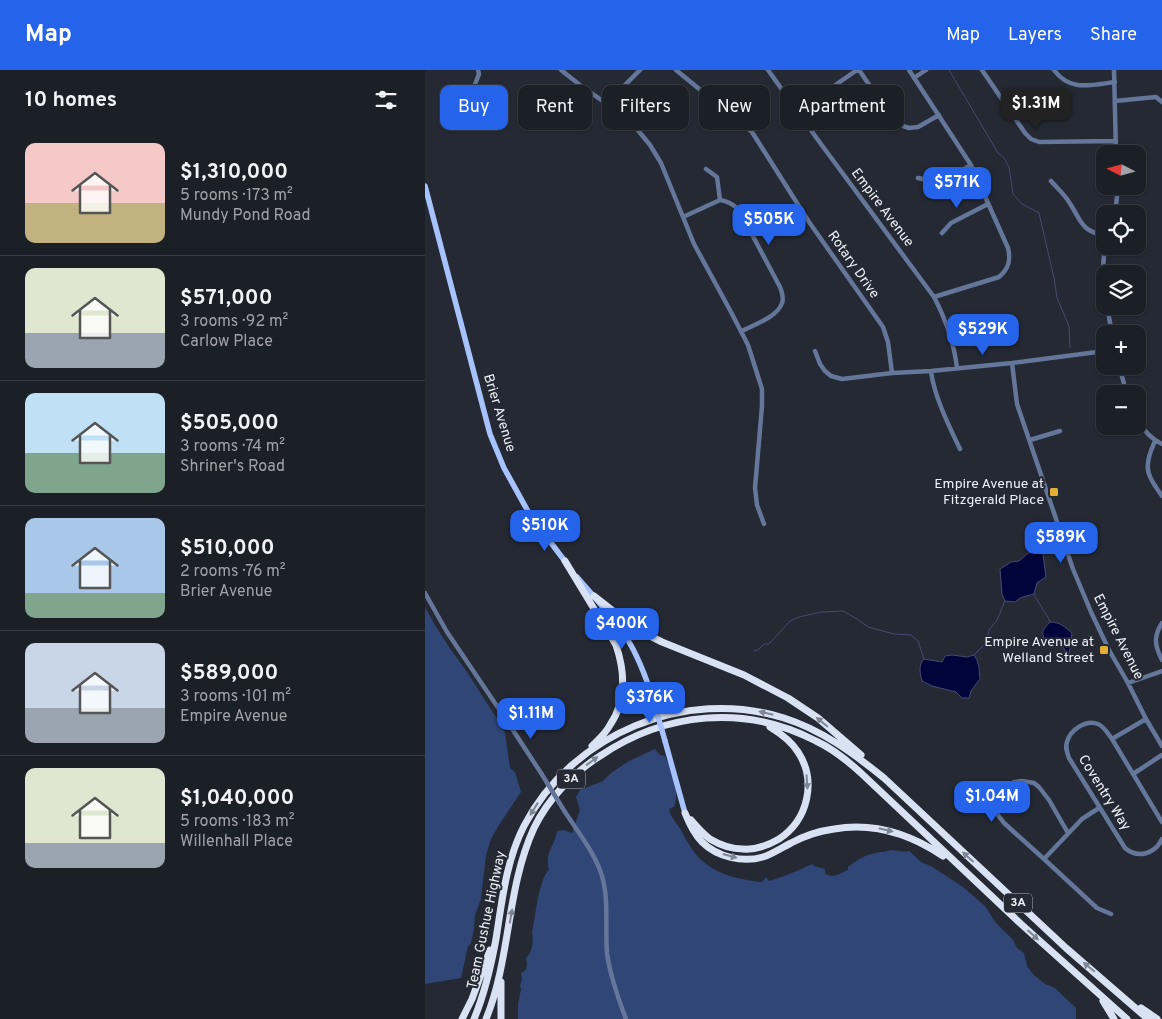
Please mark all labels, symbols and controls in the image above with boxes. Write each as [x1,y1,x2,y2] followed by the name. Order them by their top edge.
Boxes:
[25,20,72,50] text: Map
[946,24,980,47] text: Map
[1008,24,1062,47] text: Layers
[1090,24,1137,47] text: Share
[440,85,508,130] chip: Buy
[518,85,592,130] chip: Rent
[602,85,689,130] chip: Filters
[699,85,770,130] chip: New
[780,85,904,130] chip: Apartment
[372,86,400,114] icon: filters
[25,87,117,114] text: 10 homes
[995,88,1077,130] pin: $1.31M
[1012,94,1060,114] text: $1.31M
[1096,145,1146,195] north arrow
[1096,145,1146,435] map controls
[180,159,288,186] text: $1,310,000
[65,163,125,223] icon: home
[847,165,917,251] street label: Empire Avenue
[922,166,992,209] pin: $571K
[934,173,980,193] text: $571K
[180,186,293,206] text: 5 rooms · 173 m²
[734,204,804,246] pin: $505K
[1096,205,1146,255] button: locate
[180,206,310,226] text: Mundy Pond Road
[743,210,795,230] text: $505K
[823,228,883,302] street label: Rotary Drive
[1096,265,1146,315] button: layers
[180,285,273,312] text: $571,000
[65,288,125,348] icon: home
[180,312,288,332] text: 3 rooms · 92 m²
[948,314,1018,356] pin: $529K
[958,320,1008,340] text: $529K
[1096,325,1146,375] button: +
[180,332,273,352] text: Carlow Place
[479,372,519,454] street label: Brier Avenue
[1096,385,1146,435] button: −
[180,410,279,437] text: $505,000
[65,413,125,473] icon: home
[180,437,285,457] text: 3 rooms · 74 m²
[180,457,285,477] text: Shriner's Road
[934,476,1044,509] place label: Empire Avenue at Fitzgerald Place
[1048,486,1060,498] marker: Empire Avenue at Fitzgerald Place
[510,510,580,552] pin: $510K
[521,516,569,536] text: $510K
[1026,522,1096,564] pin: $589K
[1036,528,1086,548] text: $589K
[180,535,275,562] text: $510,000
[65,538,125,598] icon: home
[180,562,286,582] text: 2 rooms · 76 m²
[180,582,272,602] text: Brier Avenue
[1089,591,1147,683] street label: Empire Avenue
[587,608,657,650] pin: $400K
[596,614,648,634] text: $400K
[984,634,1094,667] place label: Empire Avenue at Welland Street
[1098,644,1110,656] marker: Empire Avenue at Welland Street
[180,660,278,687] text: $589,000
[65,663,125,723] icon: home
[615,682,685,724] pin: $376K
[180,687,291,707] text: 3 rooms · 101 m²
[626,688,674,708] text: $376K
[490,698,572,740] pin: $1.11M
[508,704,554,724] text: $1.11M
[180,707,287,727] text: Empire Avenue
[758,709,773,717] one-way arrow
[816,716,829,727] one-way arrow
[1074,752,1134,834] street label: Coventry Way
[585,756,598,767] one-way arrow
[557,770,585,789] road number: 3A
[803,774,811,790] one-way arrow
[951,780,1033,823] pin: $1.04M
[180,785,294,812] text: $1,040,000
[965,787,1019,807] text: $1.04M
[65,788,125,848] icon: home
[530,802,539,815] one-way arrow
[180,812,295,832] text: 5 rooms · 183 m²
[878,826,893,834] one-way arrow
[180,832,293,852] text: Willenhall Place
[464,849,510,991] street label: Team Gushue Highway
[963,851,975,863] one-way arrow
[723,852,738,860] one-way arrow
[1004,894,1032,912] road number: 3A
[507,907,515,923] one-way arrow
[1027,929,1039,941] one-way arrow
[1082,961,1095,972] one-way arrow

